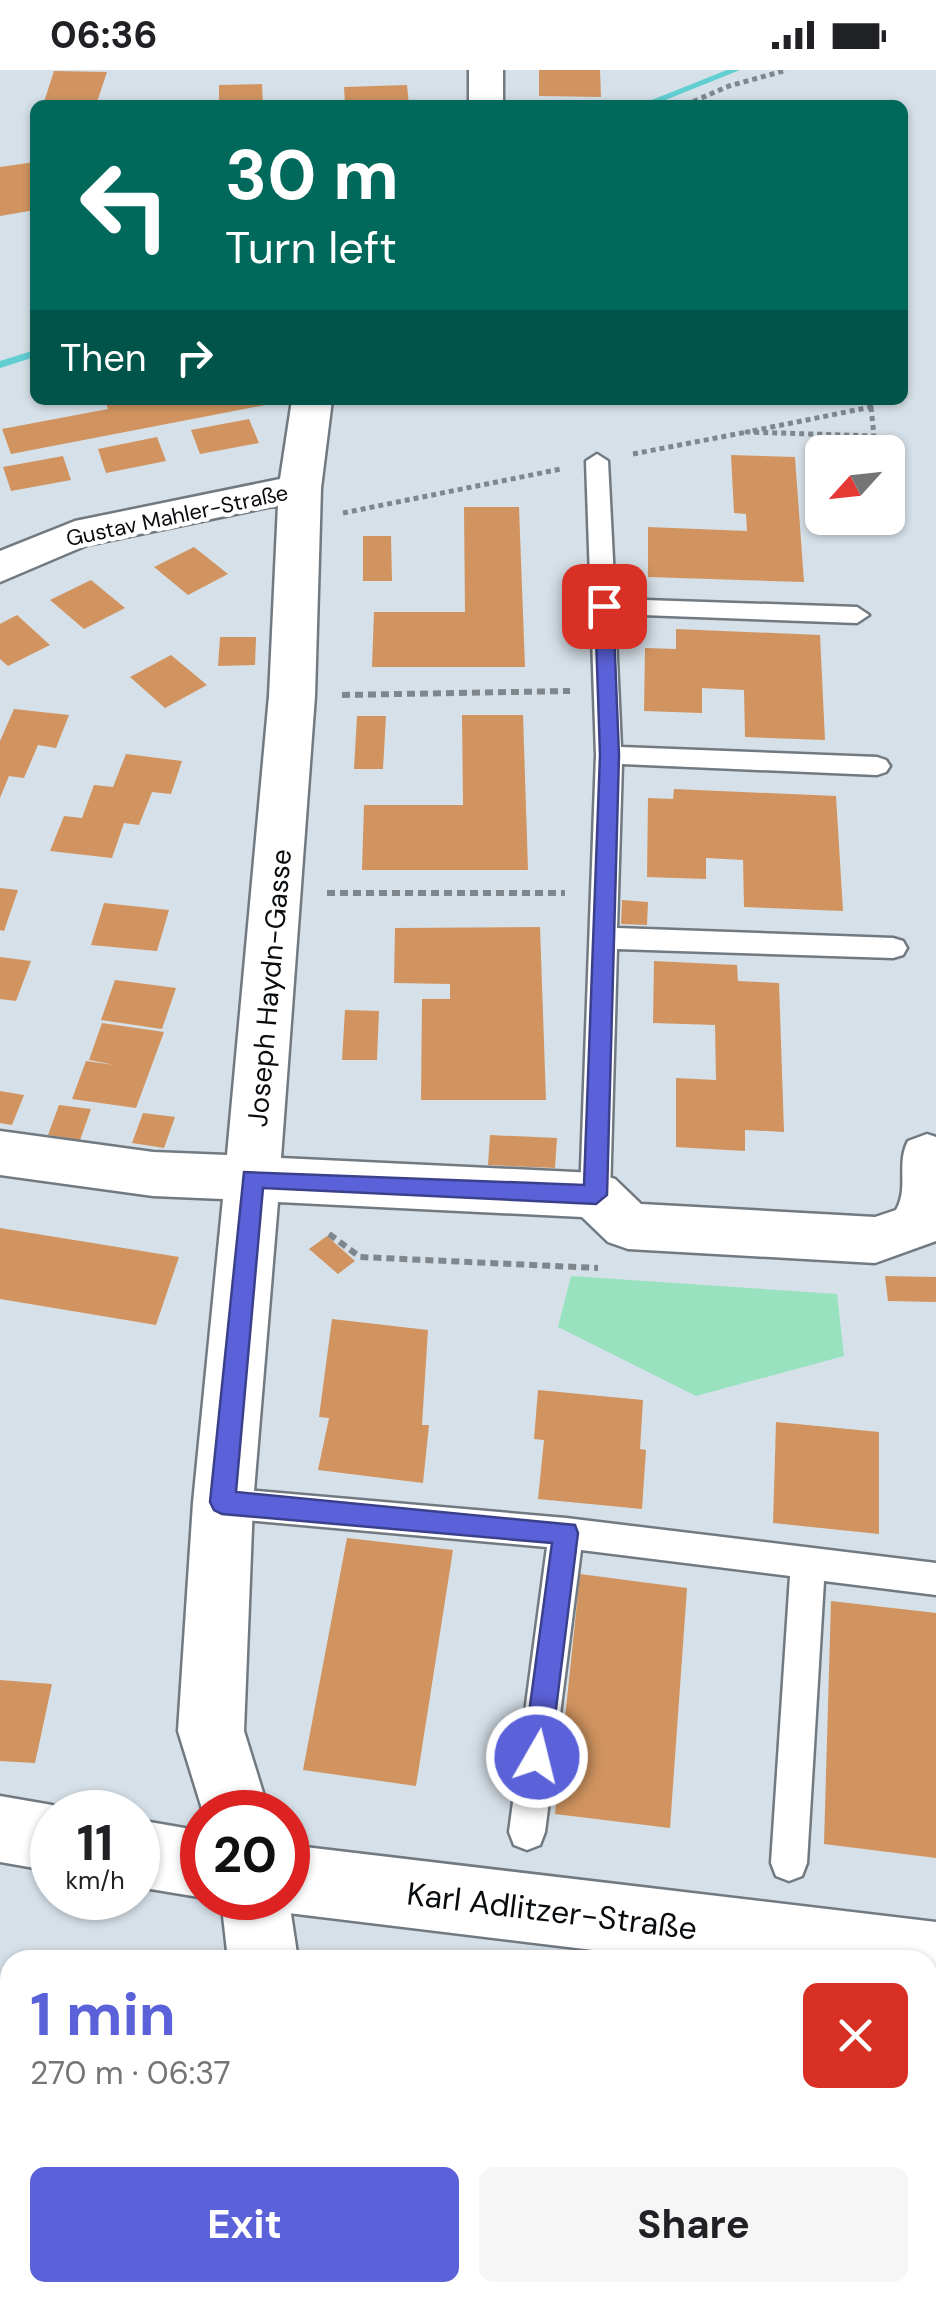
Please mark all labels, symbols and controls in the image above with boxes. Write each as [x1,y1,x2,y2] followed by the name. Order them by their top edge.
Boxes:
[50,10,158,60] text: 06:36
[225,130,399,221] text: 30 m
[60,140,190,270] icon: left
[225,218,397,277] text: Turn left
[167,330,222,385] icon: right
[60,333,147,383] text: Then
[805,435,905,535] north arrow
[805,435,905,535] map controls
[63,478,291,553] street label: Gustav Mahler-Straße
[562,564,647,649] pin
[577,579,632,634] icon: arrive
[239,847,300,1129] street label: Joseph Haydn-Gasse
[485,1705,589,1809] position arrow
[180,1790,310,1920] speed limit sign: 20
[77,1810,113,1876] text: 11
[65,1864,125,1897] text: km/h
[405,1872,699,1950] street label: Karl Adlitzer-Straße
[30,1975,176,2054] text: 1 min
[803,1983,908,2088] button: close
[30,2052,231,2094] text: 270 m · 06:37
[30,2167,459,2282] button: Exit
[479,2167,908,2282] button: Share

